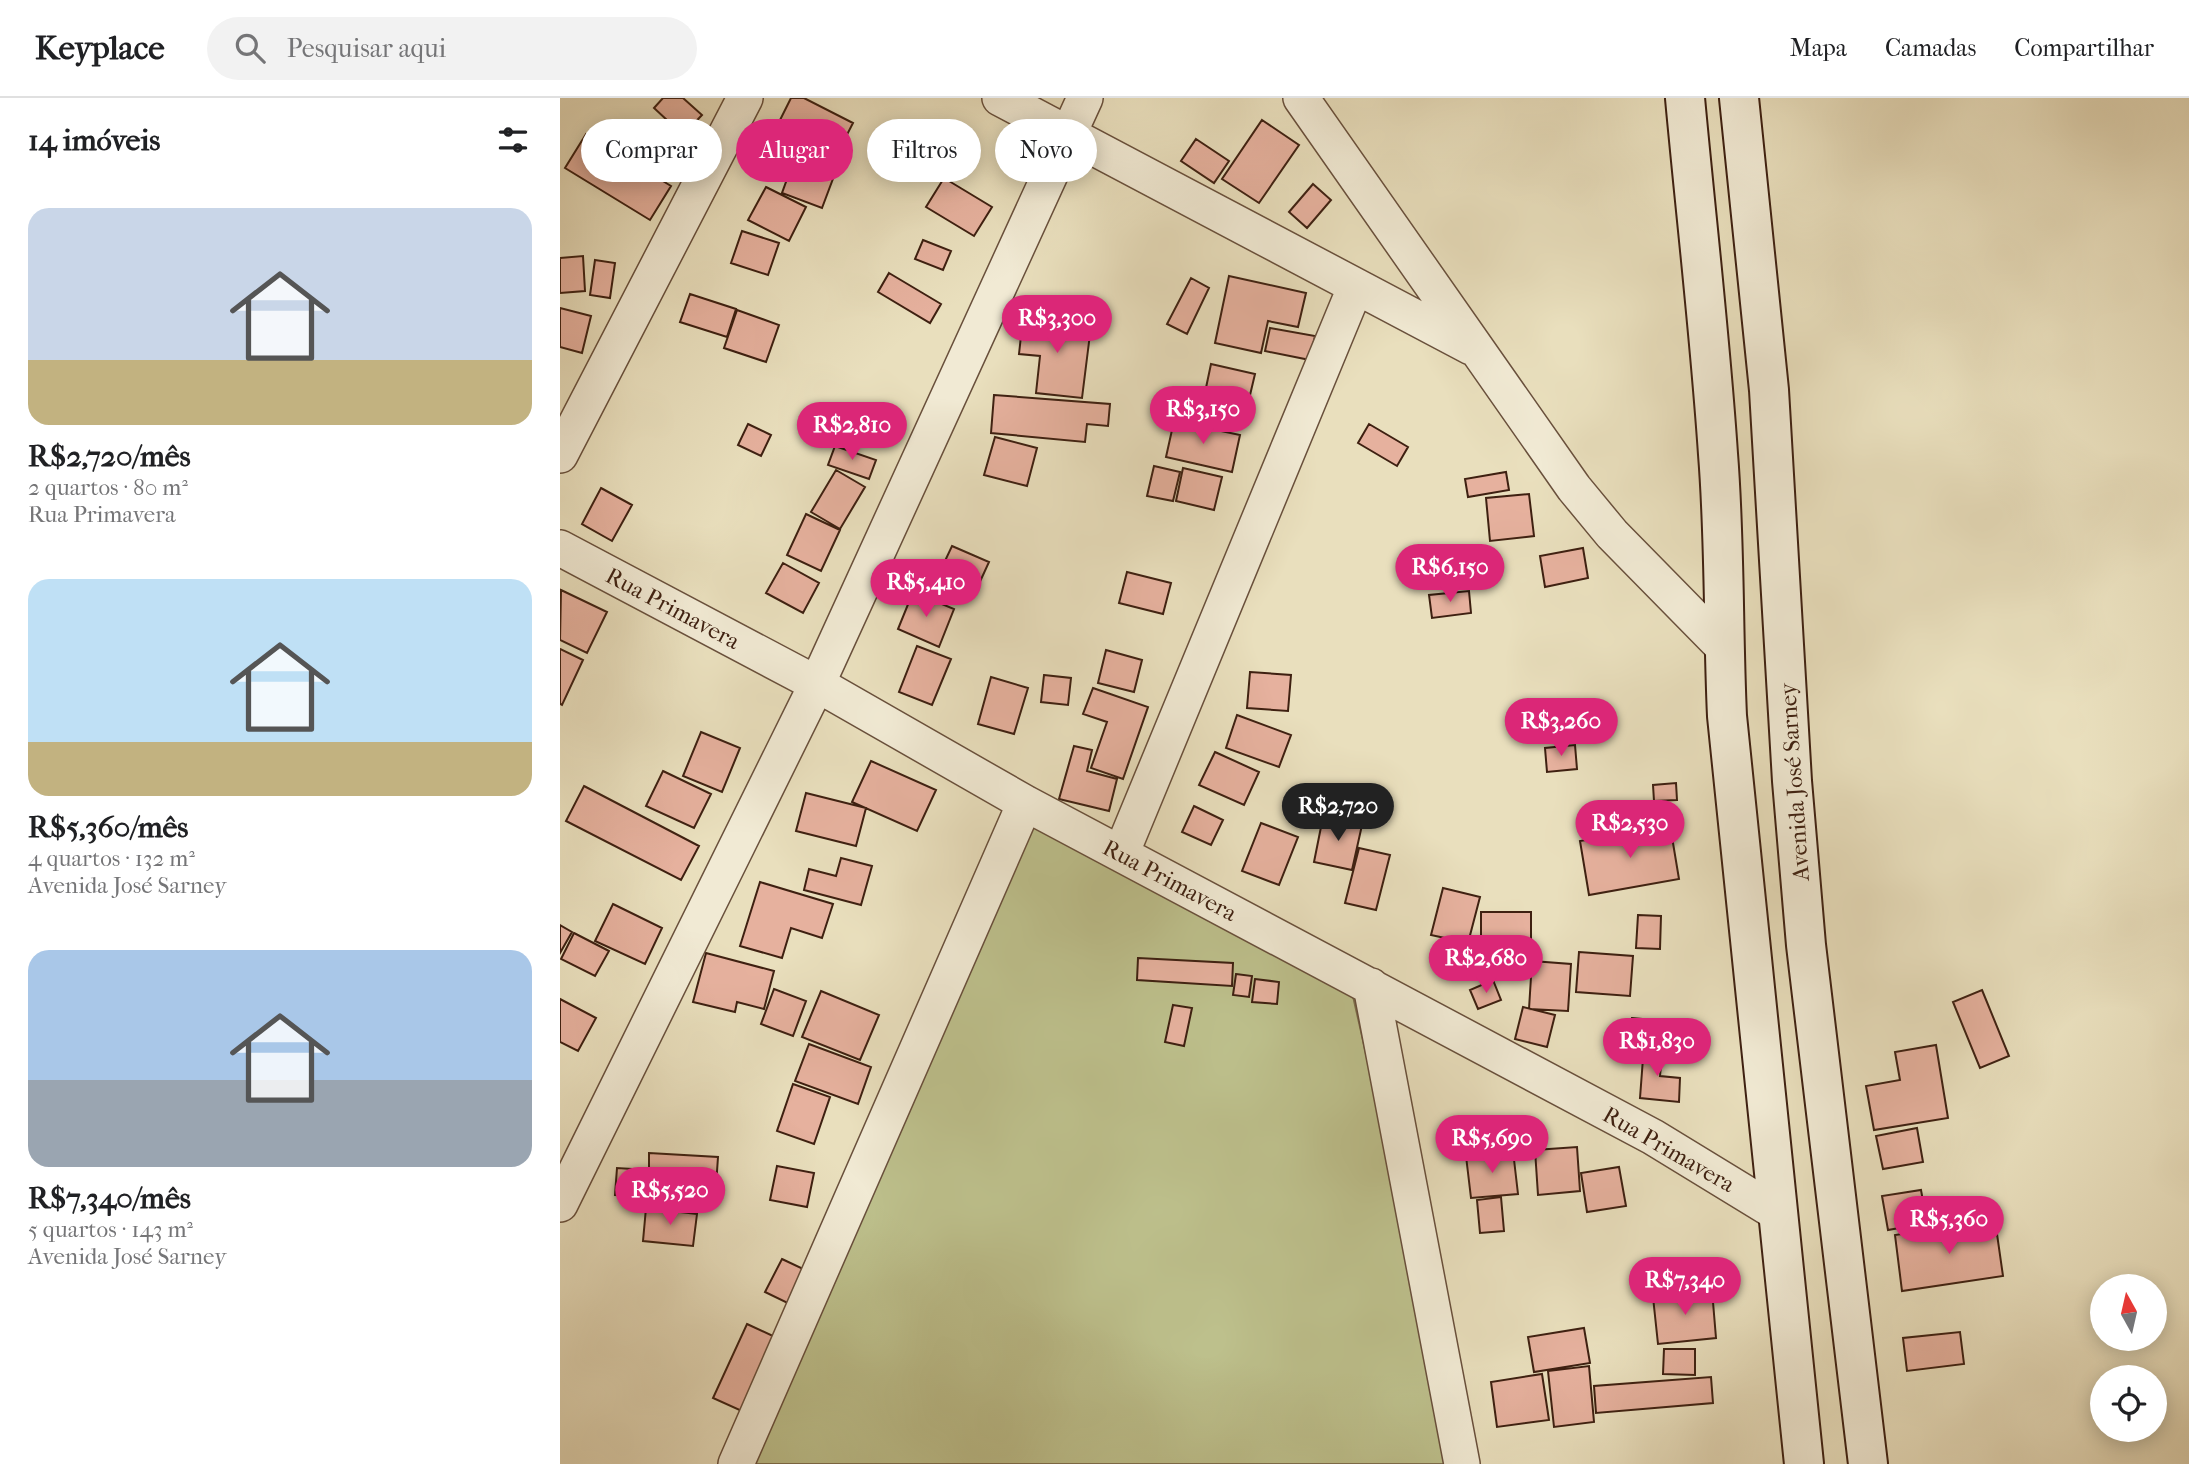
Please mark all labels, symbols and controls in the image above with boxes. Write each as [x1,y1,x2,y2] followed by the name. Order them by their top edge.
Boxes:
[207,17,697,80] search box
[35,29,165,68] text: Keyplace
[231,29,269,67] icon: search
[287,33,446,64] text: Pesquisar aqui
[1790,34,1847,62] text: Mapa
[1885,34,1976,62] text: Camadas
[2014,34,2154,62] text: Compartilhar
[581,119,722,182] chip: Comprar
[736,119,853,182] chip: Alugar
[867,119,981,182] chip: Filtros
[995,119,1097,182] chip: Novo
[494,121,532,159] icon: filters
[28,123,160,158] text: 14 imóveis
[217,253,343,379] icon: home
[992,296,1122,355] pin: R$3,300
[1018,304,1096,331] text: R$3,300
[1138,386,1268,446] pin: R$3,150
[1166,395,1240,422] text: R$3,150
[787,402,917,462] pin: R$2,810
[813,411,891,438] text: R$2,810
[28,439,191,474] text: R$2,720/mês
[28,474,188,501] text: 2 quartos · 80 m²
[28,501,176,528] text: Rua Primavera
[1385,545,1515,604] pin: R$6,150
[1411,553,1489,580] text: R$6,150
[861,560,991,619] pin: R$5,410
[601,562,745,655] street label: Rua Primavera
[887,568,965,595] text: R$5,410
[217,624,343,750] icon: home
[1774,681,1815,883] street label: Avenida José Sarney
[1496,698,1626,758] pin: R$3,260
[1521,707,1601,734] text: R$3,260
[1273,784,1403,843] pin: R$2,720
[1298,792,1378,819] text: R$2,720
[1565,800,1695,860] pin: R$2,530
[1591,809,1669,836] text: R$2,530
[28,810,188,845] text: R$5,360/mês
[1098,834,1242,927] street label: Rua Primavera
[28,845,195,872] text: 4 quartos · 132 m²
[28,872,226,899] text: Avenida José Sarney
[1421,936,1551,995] pin: R$2,680
[1445,944,1527,971] text: R$2,680
[217,995,343,1121] icon: home
[1592,1018,1722,1078] pin: R$1,830
[1619,1027,1695,1054] text: R$1,830
[1598,1101,1740,1198] street label: Rua Primavera
[1427,1116,1557,1175] pin: R$5,690
[1451,1124,1533,1151] text: R$5,690
[605,1168,735,1227] pin: R$5,520
[631,1176,709,1203] text: R$5,520
[28,1181,191,1216] text: R$7,340/mês
[1884,1196,2014,1256] pin: R$5,360
[1910,1205,1988,1232] text: R$5,360
[28,1216,193,1243] text: 5 quartos · 143 m²
[28,1243,226,1270] text: Avenida José Sarney
[1620,1258,1750,1317] pin: R$7,340
[1645,1266,1725,1293] text: R$7,340
[2090,1274,2166,1351] north arrow
[2090,1274,2167,1442] map controls
[2090,1365,2167,1442] button: locate

